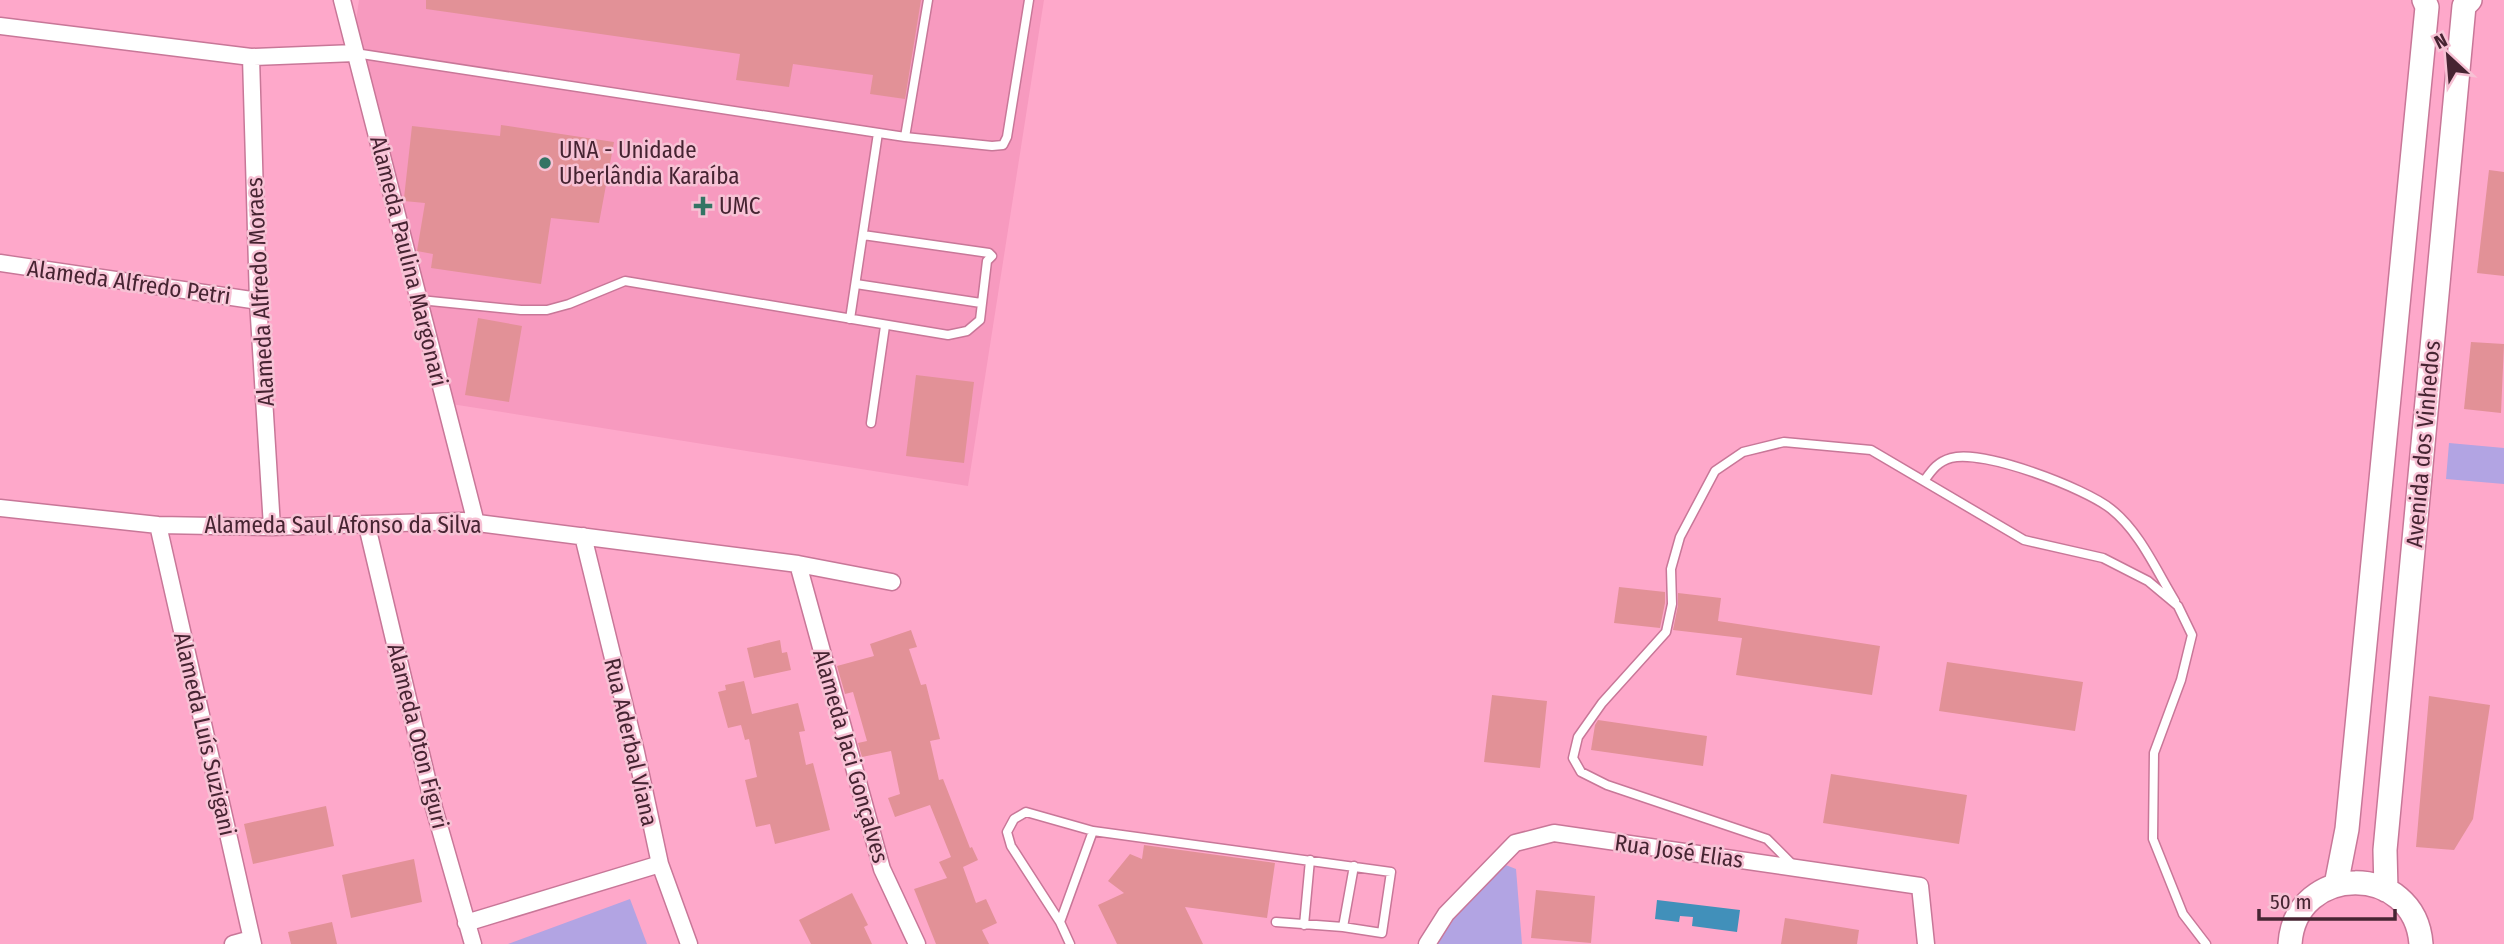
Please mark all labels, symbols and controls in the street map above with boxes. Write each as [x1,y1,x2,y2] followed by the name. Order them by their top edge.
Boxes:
[2413,21,2483,91] north arrow
[2431,28,2451,54] text: N
[364,133,454,389] street label: Alameda Paulina Margonari
[559,136,740,190] place label: UNA - Unidade Uberlândia Karaíba
[537,155,553,171] marker: UNA - Unidade Uberlândia Karaíba
[240,177,280,407] street label: Alameda Alfredo Moraes
[719,192,761,220] place label: UMC
[693,196,713,216] marker: UMC
[25,254,233,310] street label: Alameda Alfredo Petri
[2400,339,2446,549] street label: Avenida dos Vinhedos
[204,511,482,539] street label: Alameda Saul Afonso da Silva
[168,629,242,839] street label: Alameda Luís Suzigani
[381,640,455,832] street label: Alameda Oton Figuri
[807,646,895,866] street label: Alameda Jaci Gonçalves
[598,655,664,829] street label: Rua Aderbal Viana
[1613,828,1745,874] street label: Rua José Elias
[2259,878,2396,922] scale bar
[2270,889,2312,915] text: 50 m

